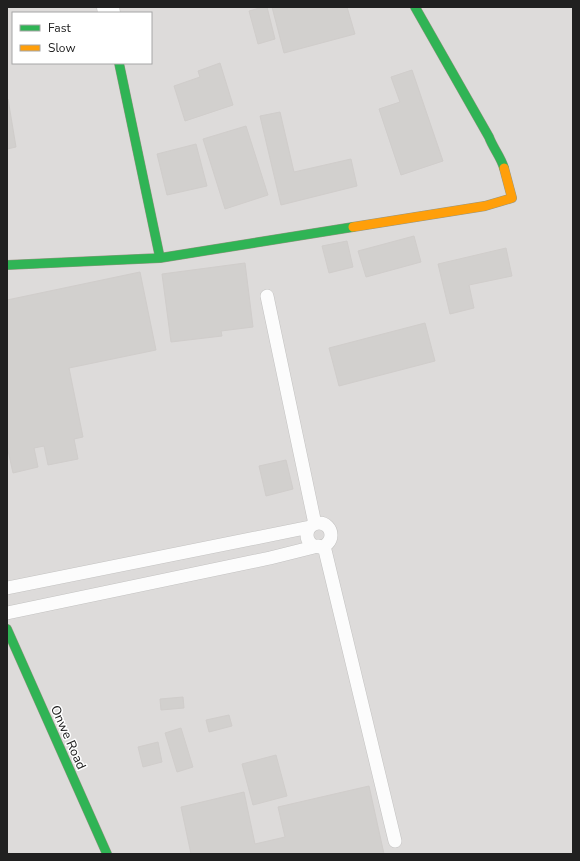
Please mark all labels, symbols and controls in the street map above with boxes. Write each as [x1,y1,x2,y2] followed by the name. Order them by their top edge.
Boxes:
[12,12,152,64] legend
[48,20,71,36] text: Fast
[48,40,76,56] text: Slow
[46,702,90,772] street label: Onwe Road

